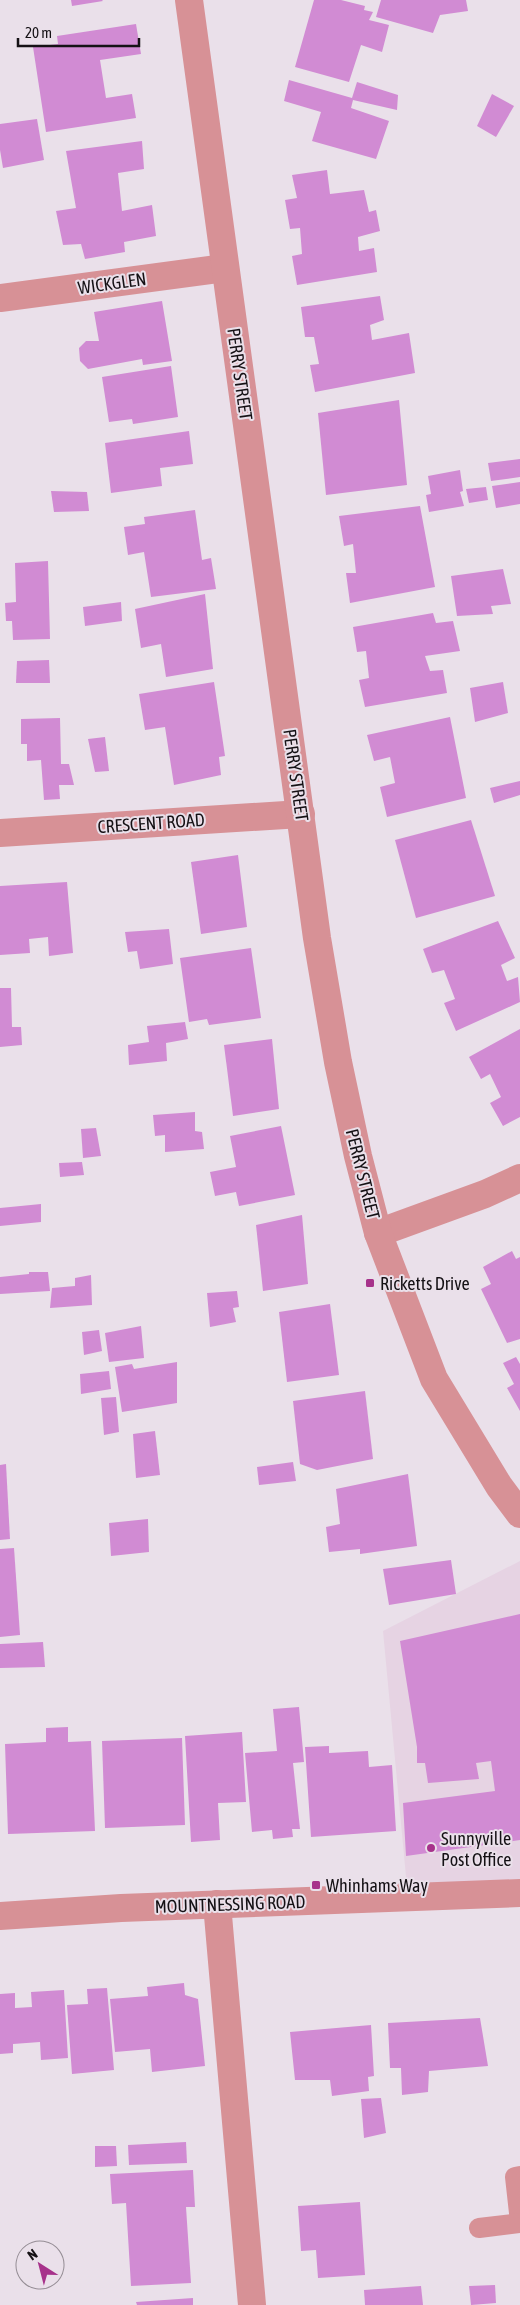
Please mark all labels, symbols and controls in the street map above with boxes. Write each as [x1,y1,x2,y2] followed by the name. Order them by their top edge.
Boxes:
[18,15,139,47] scale bar
[25,24,52,41] text: 20 m
[76,268,148,298] street label: WICKGLEN
[223,327,257,421] street label: PERRY STREET
[279,728,313,822] street label: PERRY STREET
[97,809,205,837] street label: CRESCENT ROAD
[342,1127,384,1222] street label: PERRY STREET
[380,1273,470,1294] place label: Ricketts Drive
[364,1277,376,1289] marker: Ricketts Drive
[441,1828,511,1870] place label: Sunnyville Post Office
[425,1842,437,1854] marker: Sunnyville Post Office
[326,1875,428,1896] place label: Whinhams Way
[310,1879,322,1891] marker: Whinhams Way
[154,1891,306,1917] street label: MOUNTNESSING ROAD
[15,2240,65,2290] north arrow
[24,2246,40,2263] text: N

